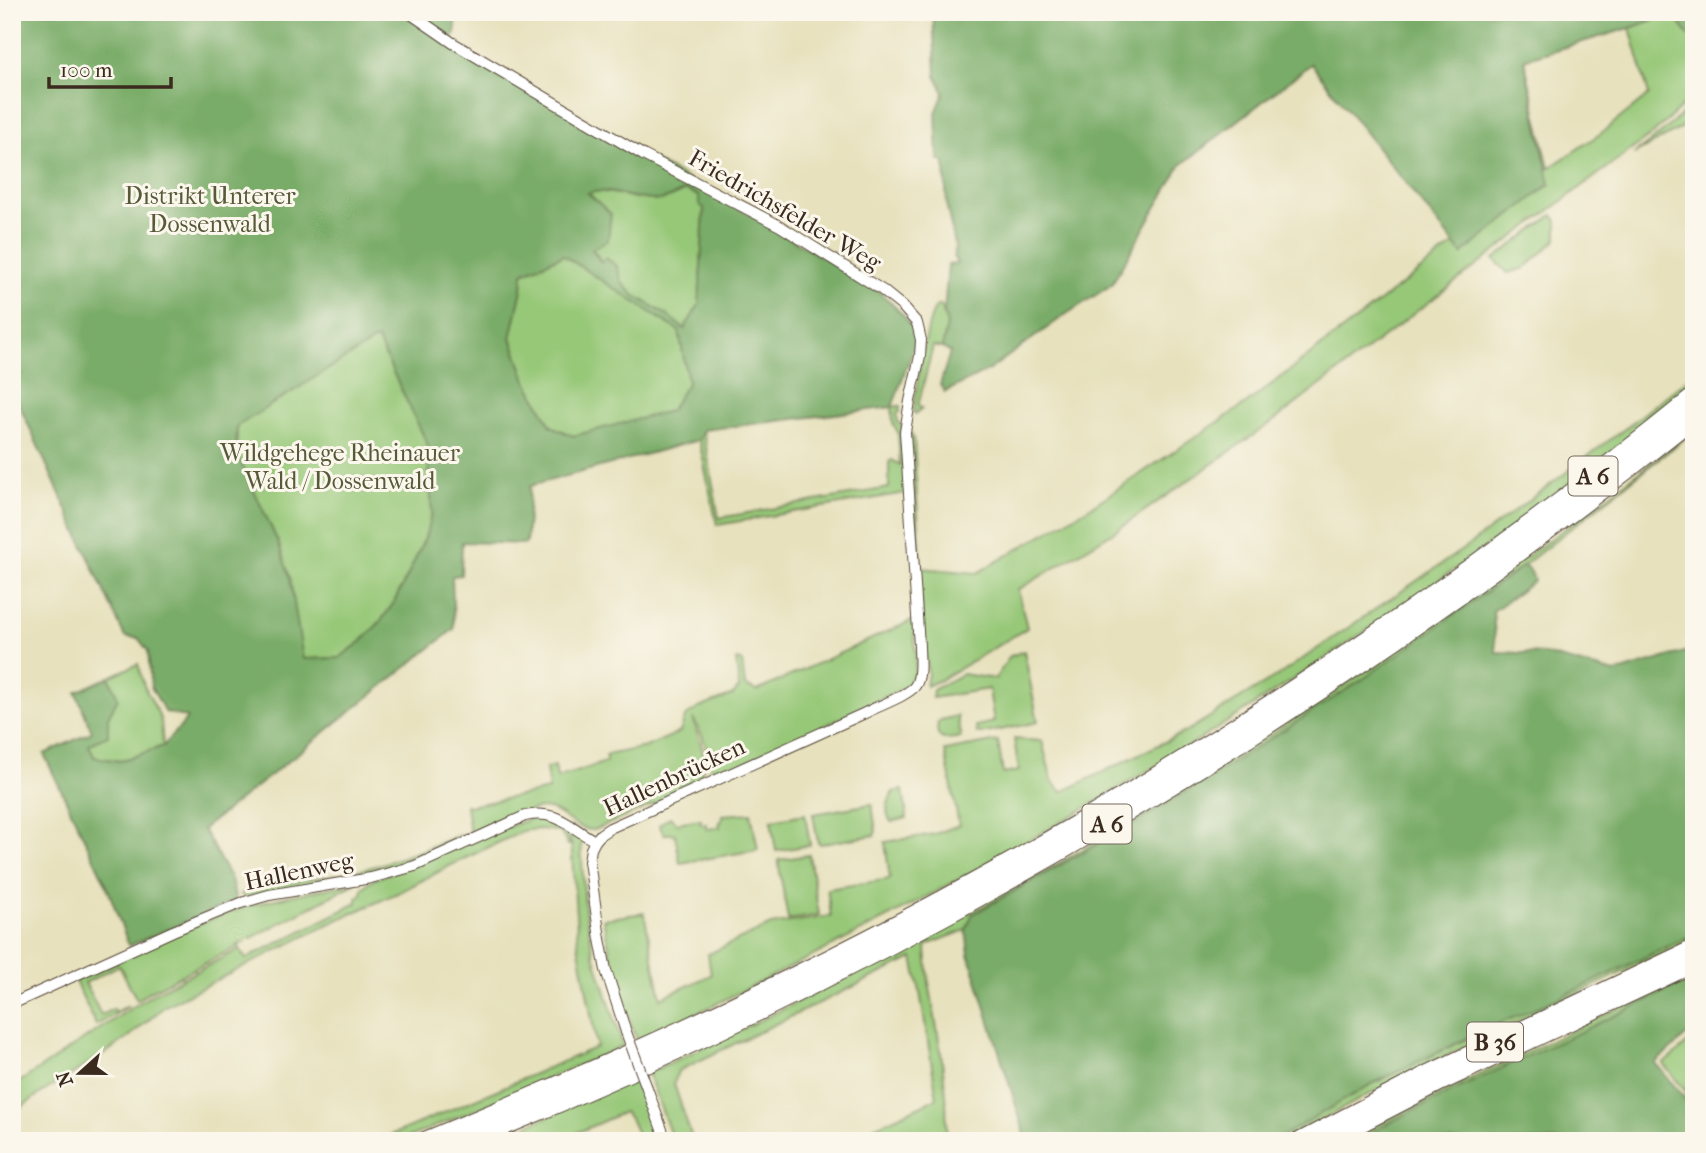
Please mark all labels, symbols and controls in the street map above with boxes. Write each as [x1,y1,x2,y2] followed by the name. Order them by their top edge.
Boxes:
[49,46,172,90] scale bar
[60,58,113,82] text: 100 m
[684,143,887,277] street label: Friedrichsfelder Weg
[124,182,296,238] park label: Distrikt Unterer Dossenwald
[219,439,461,495] park label: Wildgehege Rheinauer Wald / Dossenwald
[1568,456,1618,496] road number: A 6
[599,732,749,822] street label: Hallenbrücken
[1082,804,1132,844] road number: A 6
[242,846,357,896] street label: Hallenweg
[1467,1023,1523,1062] road number: B 36
[46,1038,116,1108] north arrow
[52,1068,78,1089] text: N

